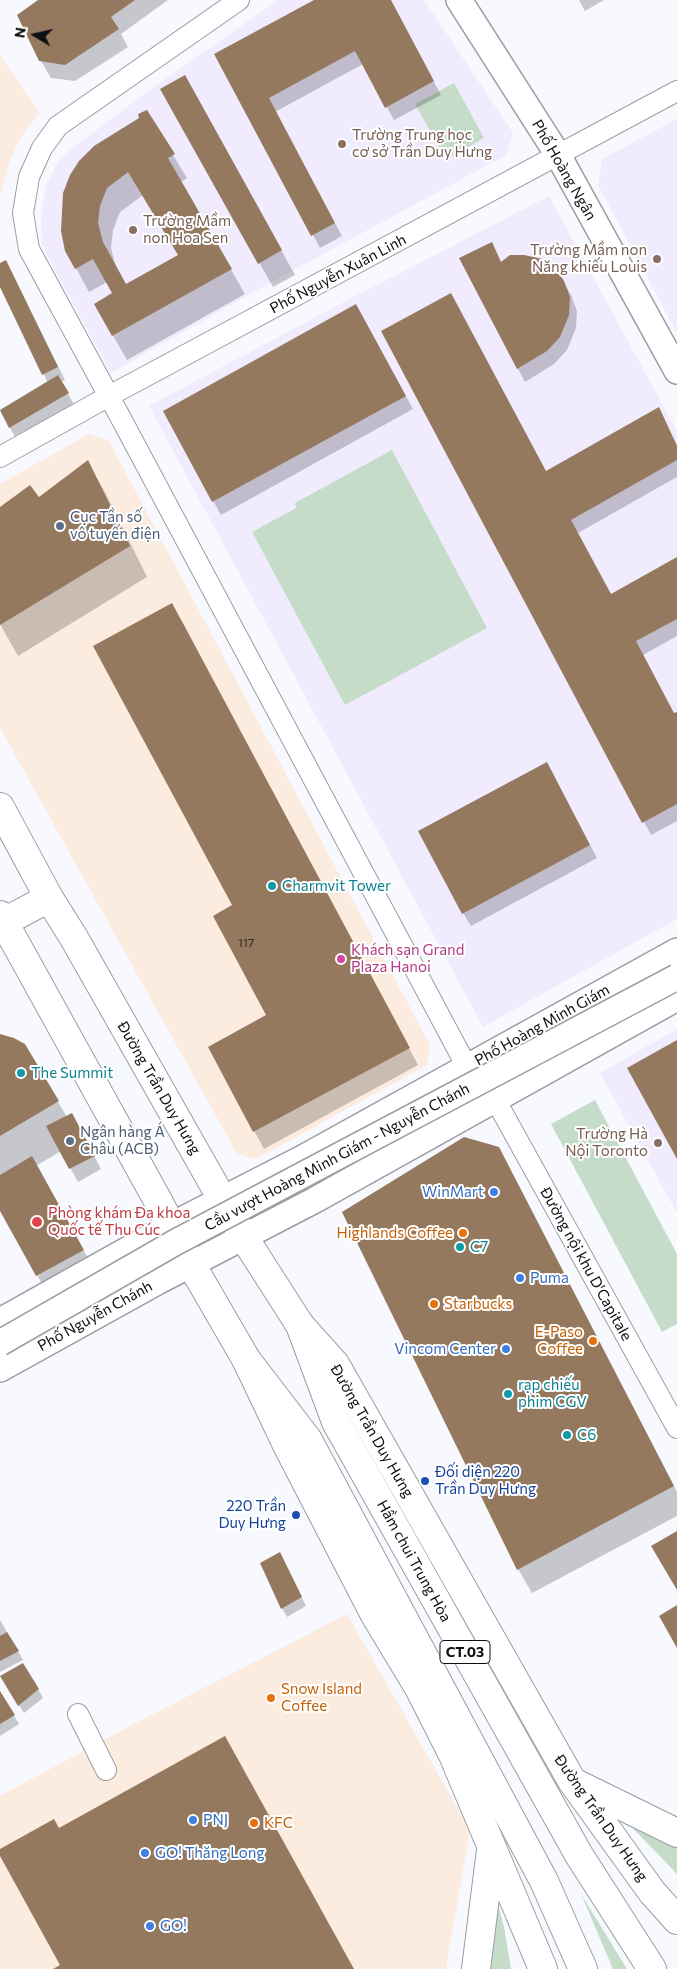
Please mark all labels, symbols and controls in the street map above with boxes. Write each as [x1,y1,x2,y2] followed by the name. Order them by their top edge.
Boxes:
[10,10,60,60] north arrow
[10,26,29,39] text: N
[528,117,600,223] street label: Phố Hoàng Ngân
[352,126,492,161] place label: Trường Trung học cơ sở Trần Duy Hưng
[336,138,348,150] marker: Trường Trung học cơ sở Trần Duy Hưng
[143,212,231,247] place label: Trường Mầm non Hoa Sen
[127,224,139,236] marker: Trường Mầm non Hoa Sen
[267,230,409,318] street label: Phố Nguyễn Xuân Linh
[530,241,647,276] place label: Trường Mầm non Năng khiếu Louis
[651,253,663,265] marker: Trường Mầm non Năng khiếu Louis
[70,508,160,543] place label: Cục Tần số vô tuyến điện
[54,520,66,532] marker: Cục Tần số vô tuyến điện
[282,877,391,895] place label: Charmvit Tower
[266,880,278,892] marker: Charmvit Tower
[238,936,254,950] house number: 117
[351,941,464,976] place label: Khách sạn Grand Plaza Hanoi
[335,953,347,965] marker: Khách sạn Grand Plaza Hanoi
[471,980,613,1070] street label: Phố Hoàng Minh Giám
[114,1018,204,1158] street label: Đường Trần Duy Hưng
[31,1064,113,1082] place label: The Summit
[15,1067,27,1079] marker: The Summit
[202,1079,472,1235] street label: Cầu vượt Hoàng Minh Giám - Nguyễn Chánh
[80,1123,165,1158] place label: Ngân hàng Á Châu (ACB)
[565,1125,648,1160] place label: Trường Hà Nội Toronto
[64,1135,76,1147] marker: Ngân hàng Á Châu (ACB)
[652,1137,664,1149] marker: Trường Hà Nội Toronto
[422,1183,484,1201] place label: WinMart
[536,1184,636,1344] street label: Đường nội khu D'Capitale
[488,1186,500,1198] marker: WinMart
[48,1204,190,1239] place label: Phòng khám Đa khoa Quốc tế Thu Cúc
[30,1215,44,1229] marker: Phòng khám Đa khoa Quốc tế Thu Cúc
[336,1224,453,1242] place label: Highlands Coffee
[457,1227,469,1239] marker: Highlands Coffee
[470,1238,488,1256] place label: C7
[454,1241,466,1253] marker: C7
[530,1269,569,1287] place label: Puma
[514,1272,526,1284] marker: Puma
[34,1277,156,1355] street label: Phố Nguyễn Chánh
[444,1295,512,1313] place label: Starbucks
[428,1298,440,1310] marker: Starbucks
[535,1323,583,1358] place label: E-Paso Coffee
[587,1335,599,1347] marker: E-Paso Coffee
[394,1340,496,1358] place label: Vincom Center
[500,1343,512,1355] marker: Vincom Center
[327,1361,417,1501] street label: Đường Trần Duy Hưng
[518,1376,587,1411] place label: rạp chiếu phim CGV
[502,1388,514,1400] marker: rạp chiếu phim CGV
[577,1426,596,1444] place label: C6
[561,1429,573,1441] marker: C6
[435,1463,536,1498] place label: Đối diện 220 Trần Duy Hưng
[419,1475,431,1487] marker: Đối diện 220 Trần Duy Hưng
[218,1497,286,1532] place label: 220 Trần Duy Hưng
[373,1497,455,1625] street label: Hầm chui Trung Hòa
[290,1509,302,1521] marker: 220 Trần Duy Hưng
[440,1640,490,1664] road number: CT.03
[281,1680,362,1715] place label: Snow Island Coffee
[265,1692,277,1704] marker: Snow Island Coffee
[550,1751,652,1885] street label: Đường Trần Duy Hưng
[203,1811,228,1829] place label: PNJ
[187,1814,199,1826] marker: PNJ
[264,1814,293,1832] place label: KFC
[248,1817,260,1829] marker: KFC
[155,1844,265,1862] place label: GO! Thăng Long
[139,1847,151,1859] marker: GO! Thăng Long
[160,1917,187,1935] place label: GO!
[144,1920,156,1932] marker: GO!

